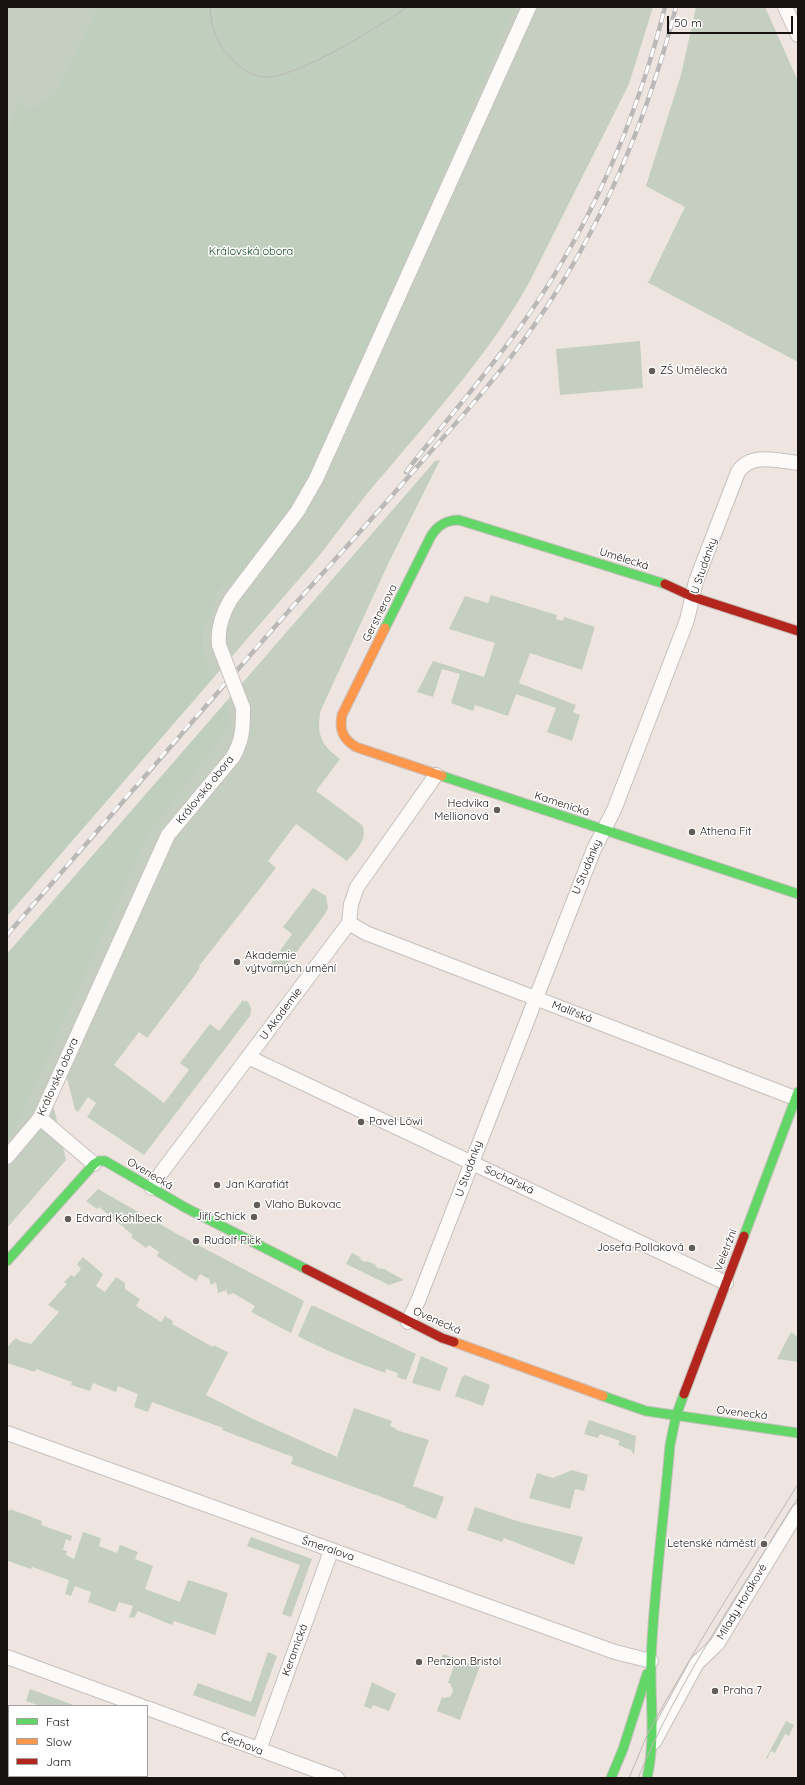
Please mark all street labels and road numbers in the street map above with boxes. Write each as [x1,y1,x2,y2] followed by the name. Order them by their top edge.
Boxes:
[688,536,720,596] street label: U Studánky
[598,545,650,573] street label: Umělecká
[360,582,400,644] street label: Gerstnerova
[173,753,237,827] street label: Královská obora
[533,789,591,819] street label: Kamenická
[569,837,605,897] street label: U Studánky
[257,985,305,1043] street label: U Akademie
[550,998,594,1026] street label: Malířská
[35,1036,81,1118] street label: Královská obora
[453,1139,485,1199] street label: U Studánky
[125,1155,175,1193] street label: Ovenecká
[482,1163,536,1197] street label: Sochařská
[712,1227,740,1273] street label: Veletržní
[411,1305,463,1337] street label: Ovenecká
[716,1403,768,1423] street label: Ovenecká
[300,1534,356,1564] street label: Šmeralova
[714,1562,770,1642] street label: Milady Horákové
[279,1622,311,1678] street label: Keramická
[219,1730,265,1758] street label: Čechova

